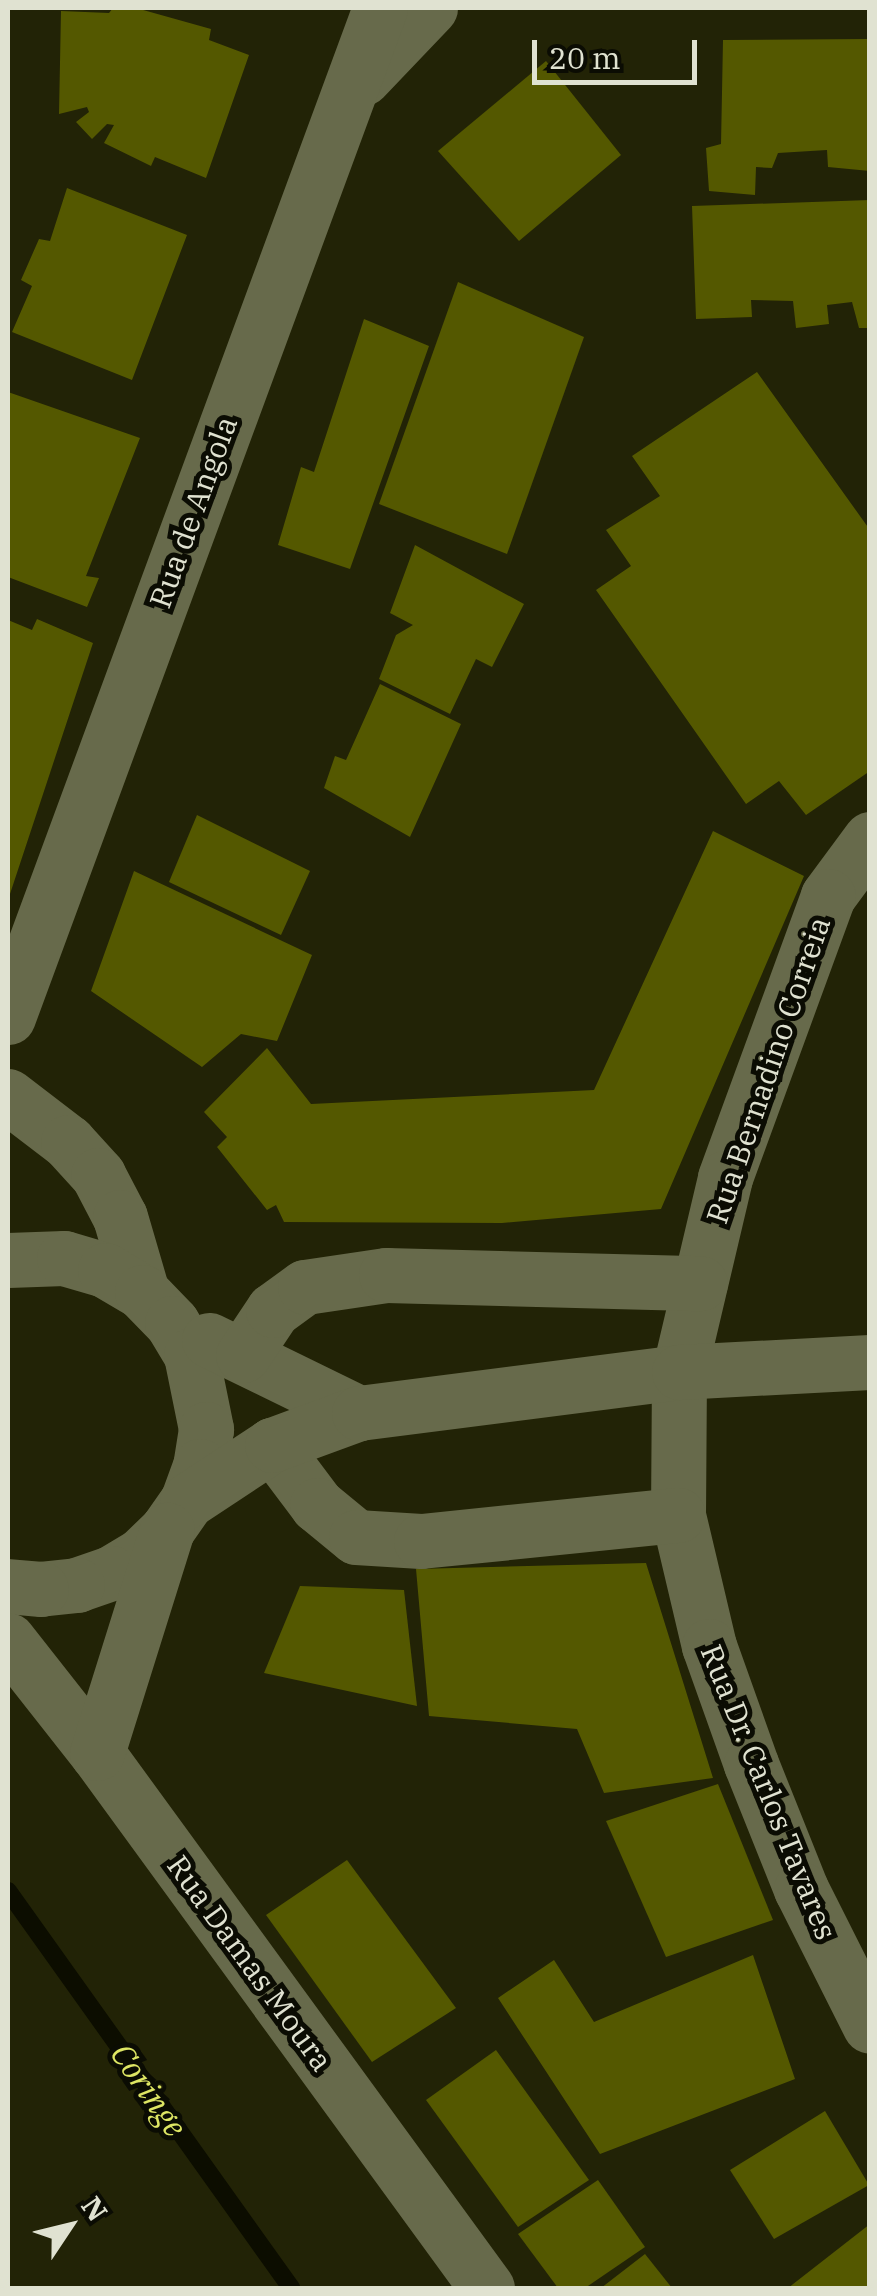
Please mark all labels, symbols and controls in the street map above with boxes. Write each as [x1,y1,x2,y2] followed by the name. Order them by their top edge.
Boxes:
[537,20,702,82] scale bar
[549,38,621,77] text: 20 m
[142,411,244,613] street label: Rua de Angola
[699,912,837,1228] street label: Rua Bernadino Correia
[693,1639,845,1945] street label: Rua Dr. Carlos Tavares
[160,1848,340,2078] street label: Rua Damas Moura
[103,2036,195,2144] water label: Coringe
[20,2176,120,2276] north arrow
[73,2189,116,2228] text: N

